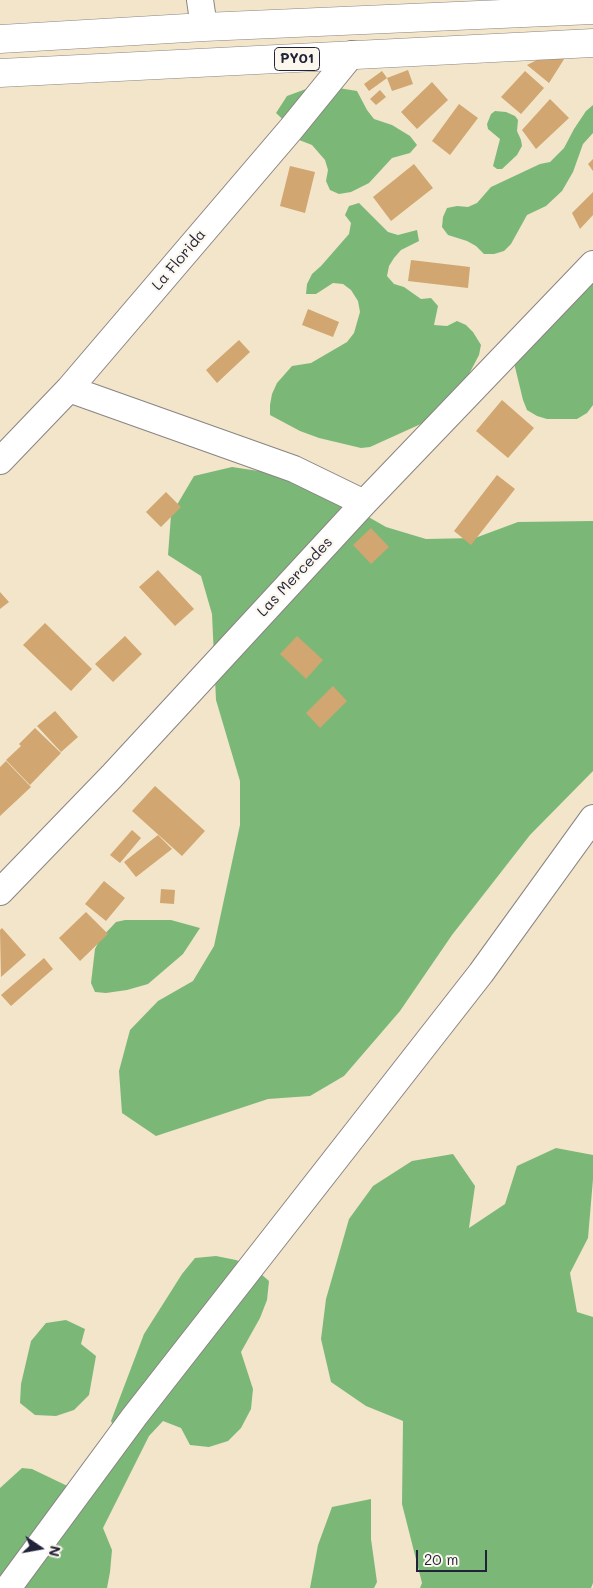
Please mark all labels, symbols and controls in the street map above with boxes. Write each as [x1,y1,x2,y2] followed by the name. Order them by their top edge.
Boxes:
[274,48,320,70] road number: PY01
[148,226,210,294] street label: La Florida
[254,533,336,621] street label: Las Mercedes
[15,1523,65,1573] north arrow
[418,1540,489,1572] scale bar
[45,1544,66,1558] text: N
[424,1549,458,1569] text: 20 m

